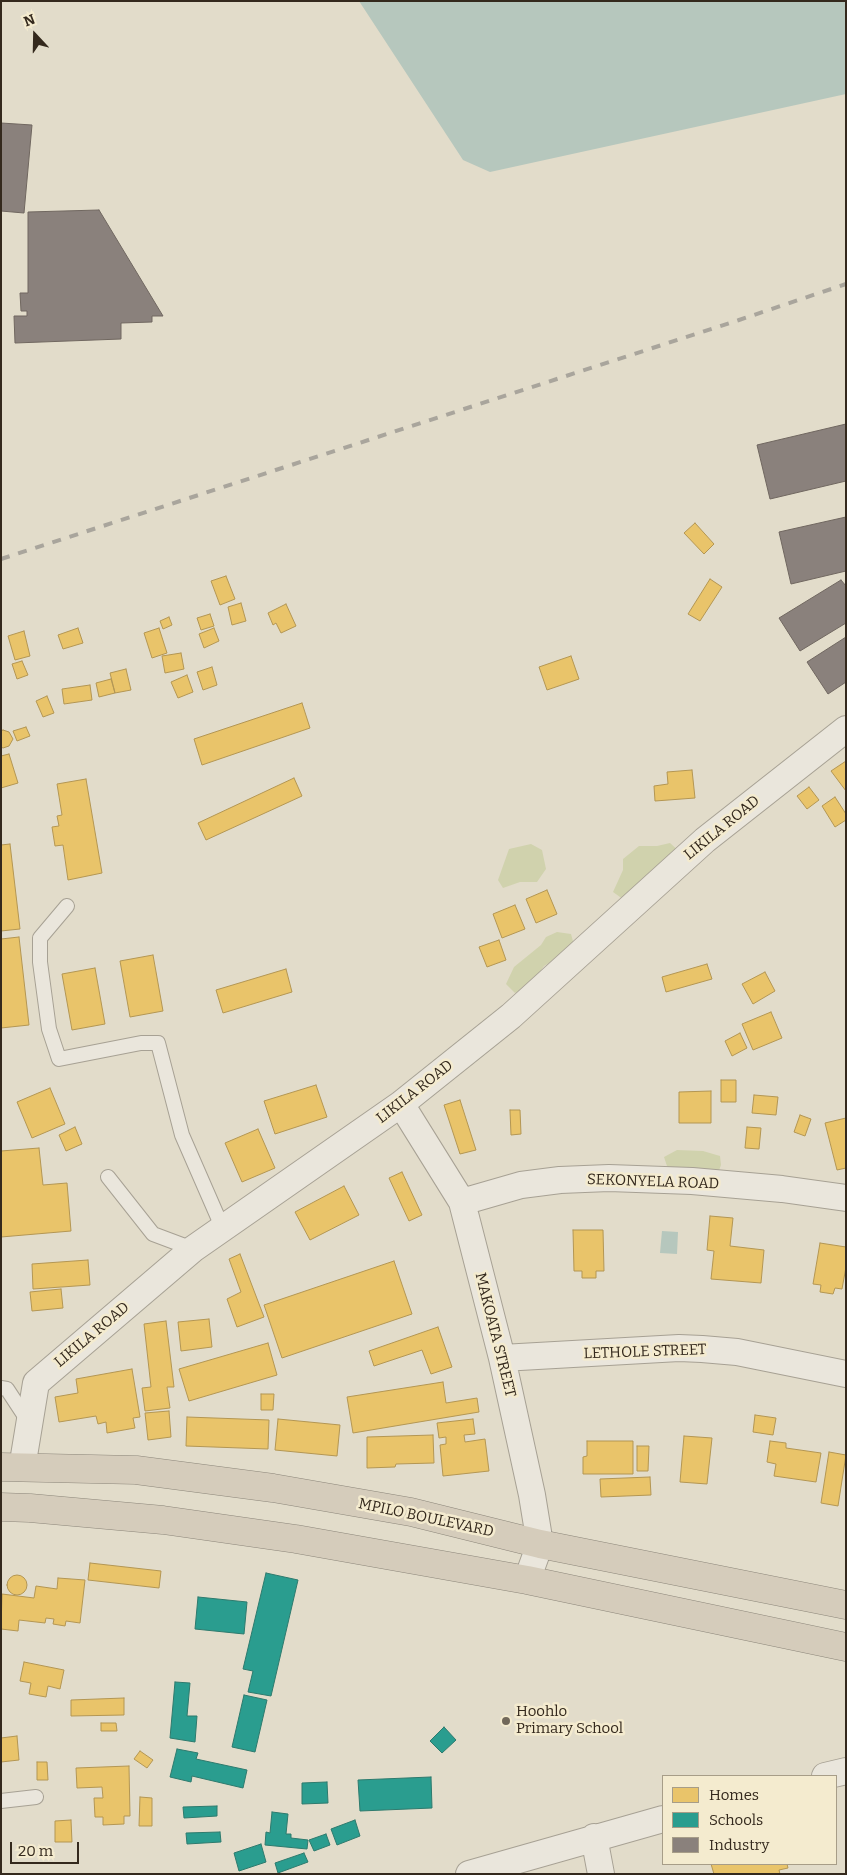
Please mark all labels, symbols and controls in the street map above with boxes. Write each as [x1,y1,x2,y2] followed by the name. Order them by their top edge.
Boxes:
[10,10,60,60] north arrow
[21,11,38,30] text: N
[681,792,763,864] street label: LIKILA ROAD
[373,1057,457,1127] street label: LIKILA ROAD
[587,1171,719,1193] street label: SEKONYELA ROAD
[471,1271,519,1399] street label: MAKOATA STREET
[51,1299,133,1371] street label: LIKILA ROAD
[583,1341,707,1363] street label: LETHOLE STREET
[357,1495,495,1541] street label: MPILO BOULEVARD
[516,1703,623,1738] place label: Hoohlo Primary School
[500,1715,512,1727] marker: Hoohlo Primary School
[662,1775,837,1865] legend
[709,1786,759,1804] text: Homes
[709,1811,763,1829] text: Schools
[12,1832,81,1864] scale bar
[709,1836,769,1854] text: Industry
[18,1842,53,1860] text: 20 m

